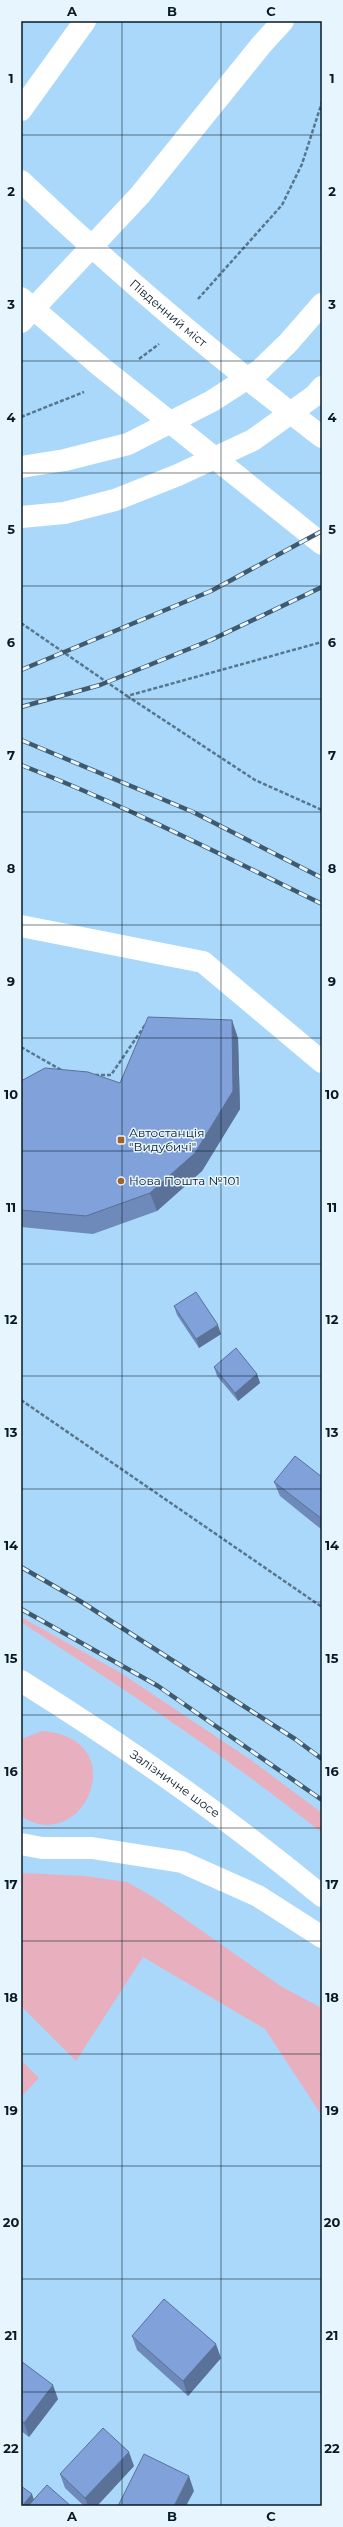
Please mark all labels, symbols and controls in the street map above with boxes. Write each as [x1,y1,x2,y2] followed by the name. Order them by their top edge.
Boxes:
[66,3,78,19] text: A
[167,3,177,19] text: B
[266,3,276,19] text: C
[8,70,14,86] text: 1
[329,70,335,86] text: 1
[7,183,15,199] text: 2
[328,183,336,199] text: 2
[127,276,211,350] street label: Південний міст
[6,296,15,312] text: 3
[327,296,336,312] text: 3
[7,409,16,425] text: 4
[328,409,337,425] text: 4
[7,521,15,537] text: 5
[328,521,336,537] text: 5
[7,634,16,650] text: 6
[328,634,337,650] text: 6
[7,747,15,763] text: 7
[328,747,336,763] text: 7
[7,860,16,876] text: 8
[328,860,337,876] text: 8
[7,973,15,989] text: 9
[328,973,336,989] text: 9
[4,1086,18,1102] text: 10
[325,1086,339,1102] text: 10
[129,1125,204,1154] place label: Автостанція "Видубичі"
[116,1135,126,1145] marker: Автостанція "Видубичі"
[129,1173,240,1188] place label: Нова Пошта №101
[116,1176,126,1186] marker: Нова Пошта №101
[6,1199,16,1215] text: 11
[327,1199,337,1215] text: 11
[5,1311,18,1327] text: 12
[326,1311,339,1327] text: 12
[5,1424,18,1440] text: 13
[326,1424,339,1440] text: 13
[4,1537,18,1553] text: 14
[325,1537,339,1553] text: 14
[5,1650,18,1666] text: 15
[326,1650,339,1666] text: 15
[127,1746,223,1820] street label: Залізничне шосе
[4,1763,18,1779] text: 16
[325,1763,339,1779] text: 16
[4,1876,18,1892] text: 17
[325,1876,339,1892] text: 17
[4,1989,18,2005] text: 18
[325,1989,339,2005] text: 18
[4,2102,18,2118] text: 19
[325,2102,339,2118] text: 19
[3,2214,19,2230] text: 20
[324,2214,340,2230] text: 20
[5,2327,17,2343] text: 21
[326,2327,338,2343] text: 21
[3,2440,19,2456] text: 22
[324,2440,340,2456] text: 22
[66,2508,78,2524] text: A
[167,2508,177,2524] text: B
[266,2508,276,2524] text: C

